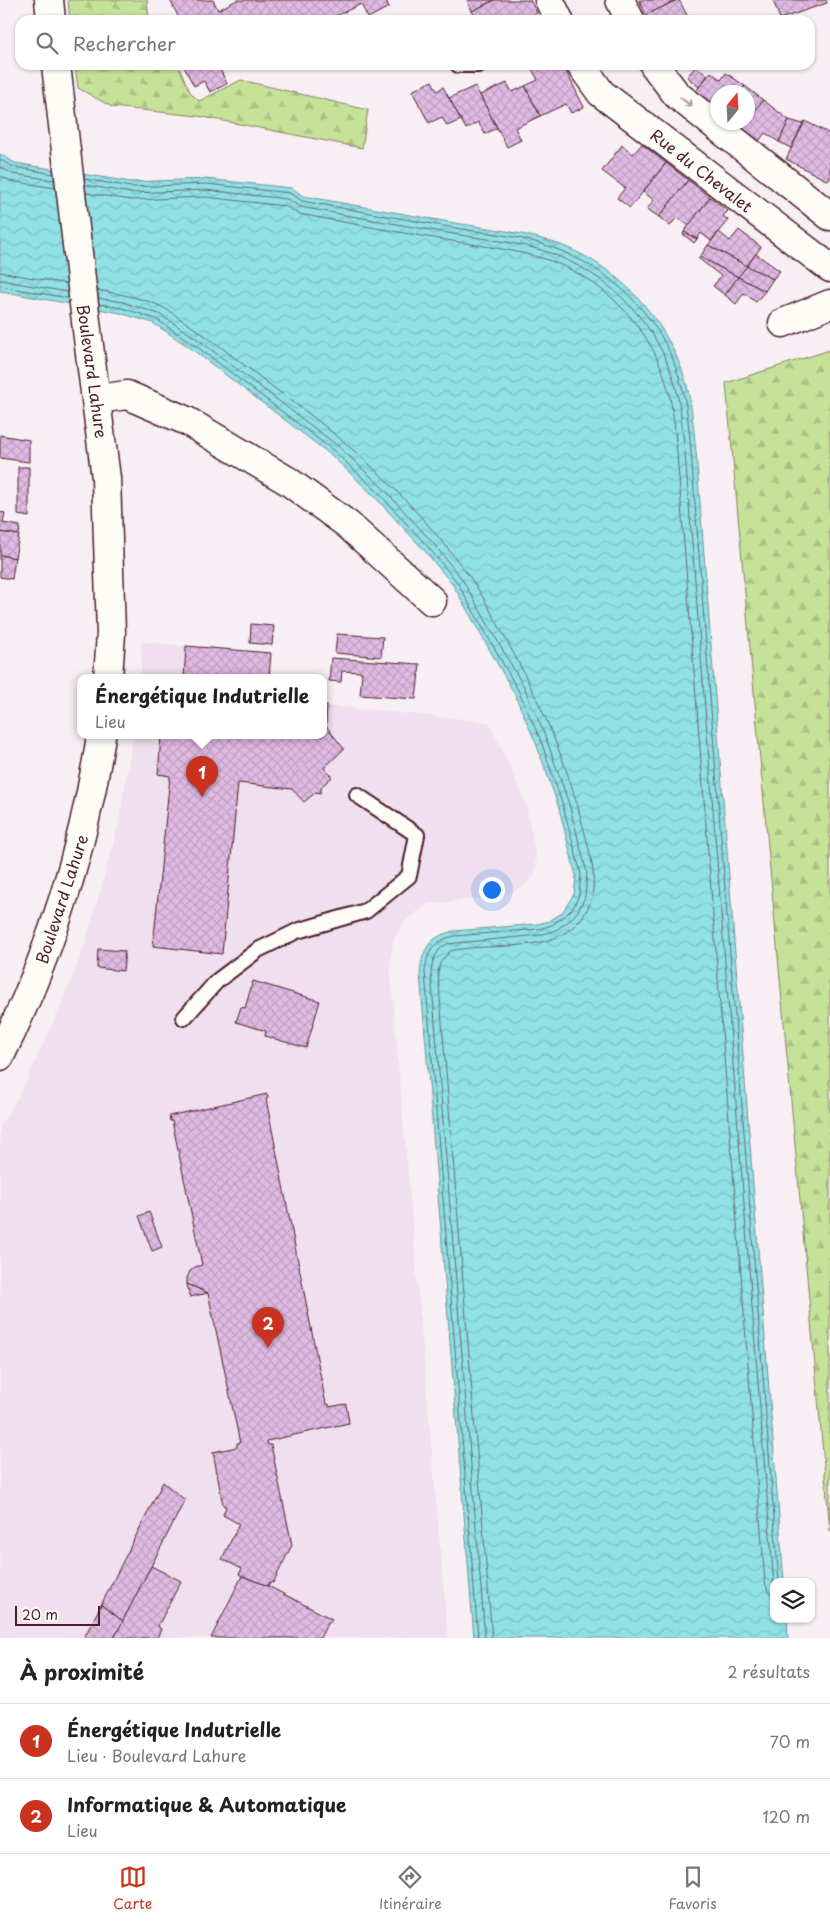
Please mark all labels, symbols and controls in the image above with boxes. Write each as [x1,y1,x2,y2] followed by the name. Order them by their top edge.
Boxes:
[15,15,815,70] search box
[33,29,61,57] icon: search
[73,29,176,57] text: Rechercher
[710,85,755,130] north arrow
[679,96,692,107] one-way arrow
[646,123,758,218] street label: Rue du Chevalet
[72,302,114,440] street label: Boulevard Lahure
[77,674,327,739] popup
[95,681,309,709] text: Énergétique Indutrielle
[95,709,126,733] text: Lieu
[186,756,218,797] pin: 1
[29,831,93,967] street label: Boulevard Lahure
[479,877,505,903] your location
[252,1307,284,1348] pin: 2
[770,1578,815,1623] map controls
[770,1578,815,1623] button: layers
[15,1603,100,1626] scale bar
[22,1604,58,1625] text: 20 m
[20,1655,144,1687] text: À proximité
[727,1659,810,1683] text: 2 résultats
[67,1715,281,1743] text: Énergétique Indutrielle
[32,1729,40,1753] text: 1
[770,1729,810,1753] text: 70 m
[67,1743,246,1767] text: Lieu · Boulevard Lahure
[67,1790,347,1818] text: Informatique & Automatique
[30,1804,42,1828] text: 2
[763,1804,810,1828] text: 120 m
[67,1818,98,1842] text: Lieu
[113,1863,152,1914] tab: Carte
[379,1863,442,1914] tab: Itinéraire
[669,1863,717,1914] tab: Favoris

